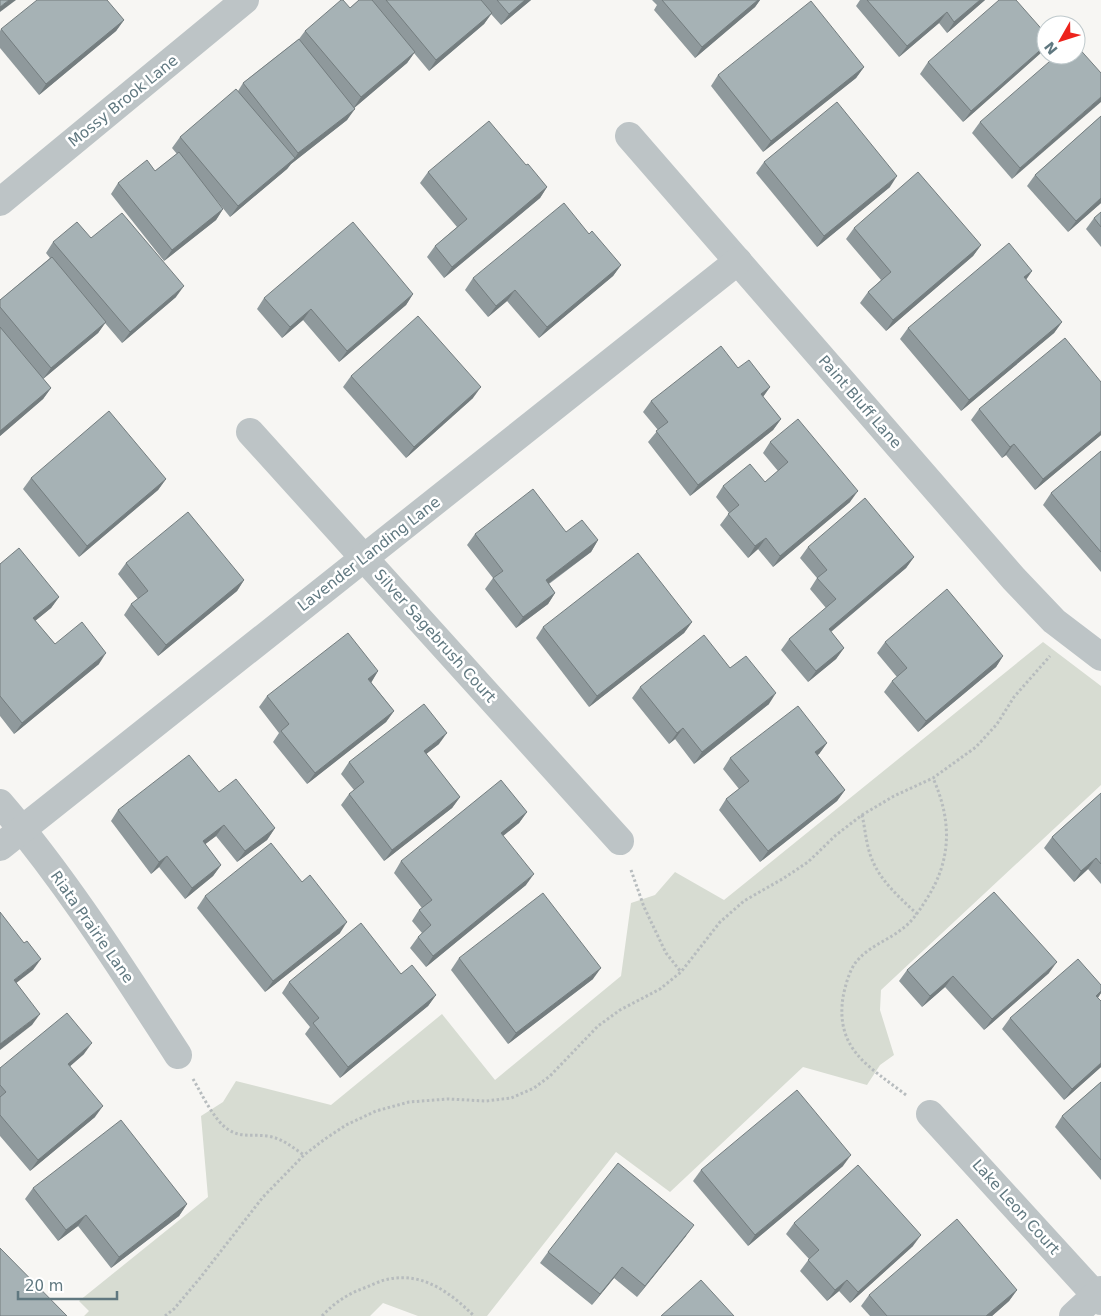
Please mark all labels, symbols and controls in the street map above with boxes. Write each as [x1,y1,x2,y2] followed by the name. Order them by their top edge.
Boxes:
[1036,15,1086,65] north arrow
[1041,39,1061,58] text: N
[65,51,181,151] street label: Mossy Brook Lane
[815,352,905,452] street label: Paint Bluff Lane
[294,493,444,615] street label: Lavender Landing Lane
[370,566,500,706] street label: Silver Sagebrush Court
[47,868,137,986] street label: Riata Prairie Lane
[969,1156,1063,1258] street label: Lake Leon Court
[18,1268,116,1300] scale bar
[25,1277,63,1295] text: 20 m

